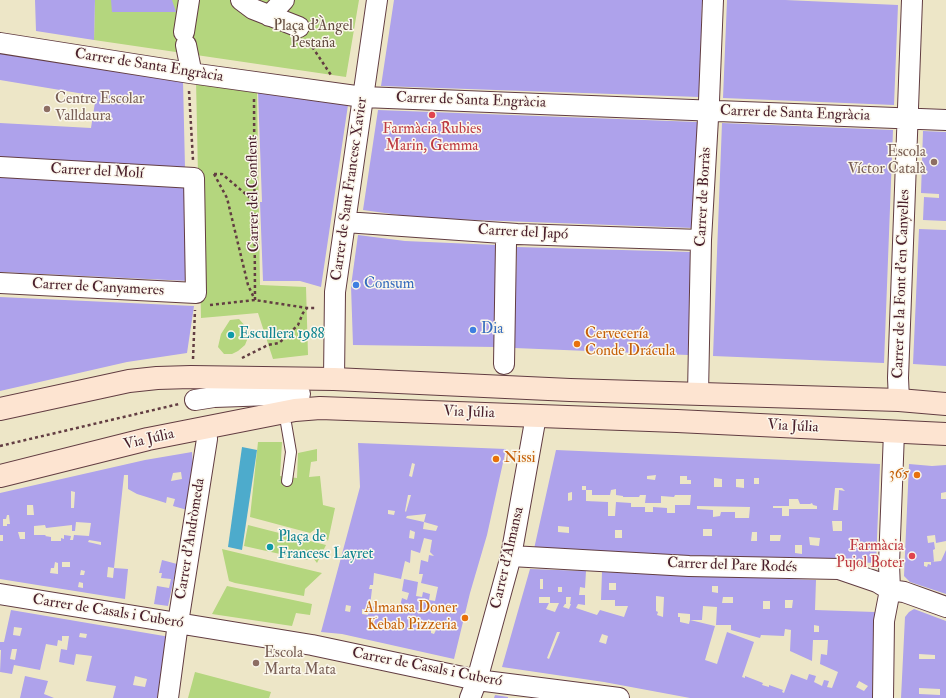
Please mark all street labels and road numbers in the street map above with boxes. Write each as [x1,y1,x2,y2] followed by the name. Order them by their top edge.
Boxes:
[73,45,225,87] street label: Carrer de Santa Engràcia
[396,89,546,113] street label: Carrer de Santa Engràcia
[328,96,372,282] street label: Carrer de Sant Francesc Xavier
[720,102,870,126] street label: Carrer de Santa Engràcia
[244,136,264,252] street label: Carrer del Conflent
[692,147,716,247] street label: Carrer de Borràs
[50,161,144,183] street label: Carrer del Molí
[890,189,914,379] street label: Carrer de la Font d'en Canyelles
[477,222,569,244] street label: Carrer del Japó
[32,276,164,300] street label: Carrer de Canyameres
[443,403,495,423] street label: Via Júlia
[767,417,819,437] street label: Via Júlia
[122,425,176,455] street label: Via Júlia
[173,477,209,601] street label: Carrer d'Andròmeda
[488,505,528,611] street label: Carrer d'Almansa
[667,555,797,577] street label: Carrer del Pare Rodés
[31,591,185,633] street label: Carrer de Casals i Cuberó
[350,645,504,691] street label: Carrer de Casals i Cuberó

